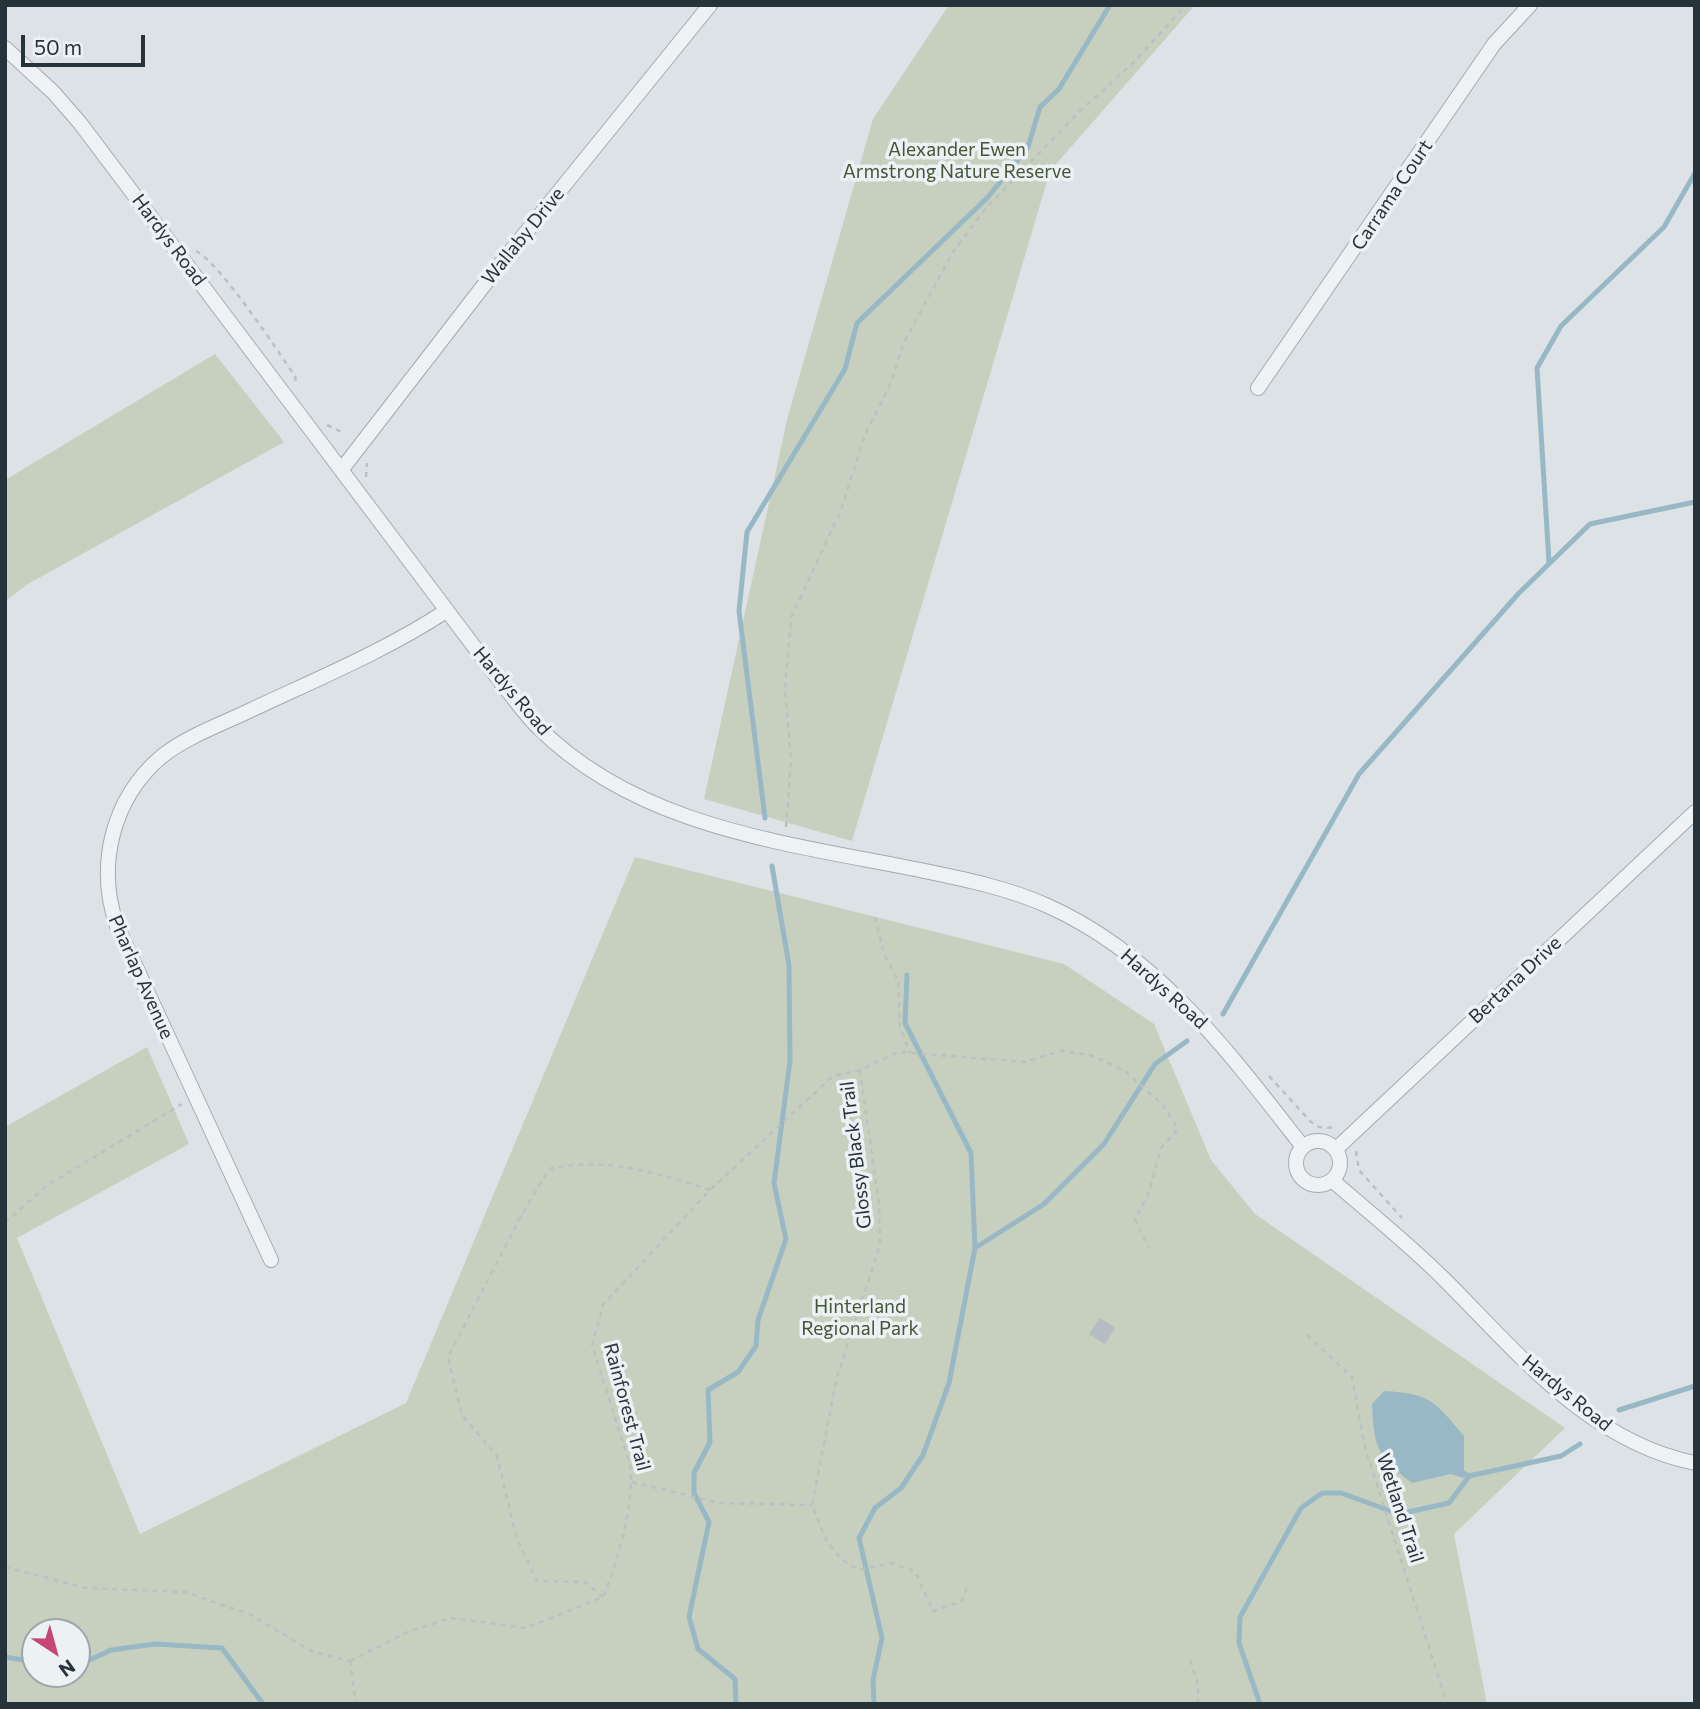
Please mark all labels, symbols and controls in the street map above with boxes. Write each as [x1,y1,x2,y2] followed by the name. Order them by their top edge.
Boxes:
[24,21,149,65] scale bar
[34,34,82,59] text: 50 m
[1347,135,1437,255] street label: Carrama Court
[843,139,1071,183] park label: Alexander Ewen Armstrong Nature Reserve
[477,183,569,289] street label: Wallaby Drive
[127,190,211,290] street label: Hardys Road
[468,642,556,740] street label: Hardys Road
[103,911,179,1043] street label: Pharlap Avenue
[1464,931,1566,1029] street label: Bertana Drive
[1116,944,1212,1034] street label: Hardys Road
[836,1080,876,1230] street label: Glossy Black Trail
[801,1296,919,1340] park label: Hinterland Regional Park
[599,1340,655,1474] street label: Rainforest Trail
[1518,1350,1616,1436] street label: Hardys Road
[1372,1450,1428,1566] street label: Wetland Trail
[21,1618,91,1688] north arrow
[55,1655,80,1682] text: N

